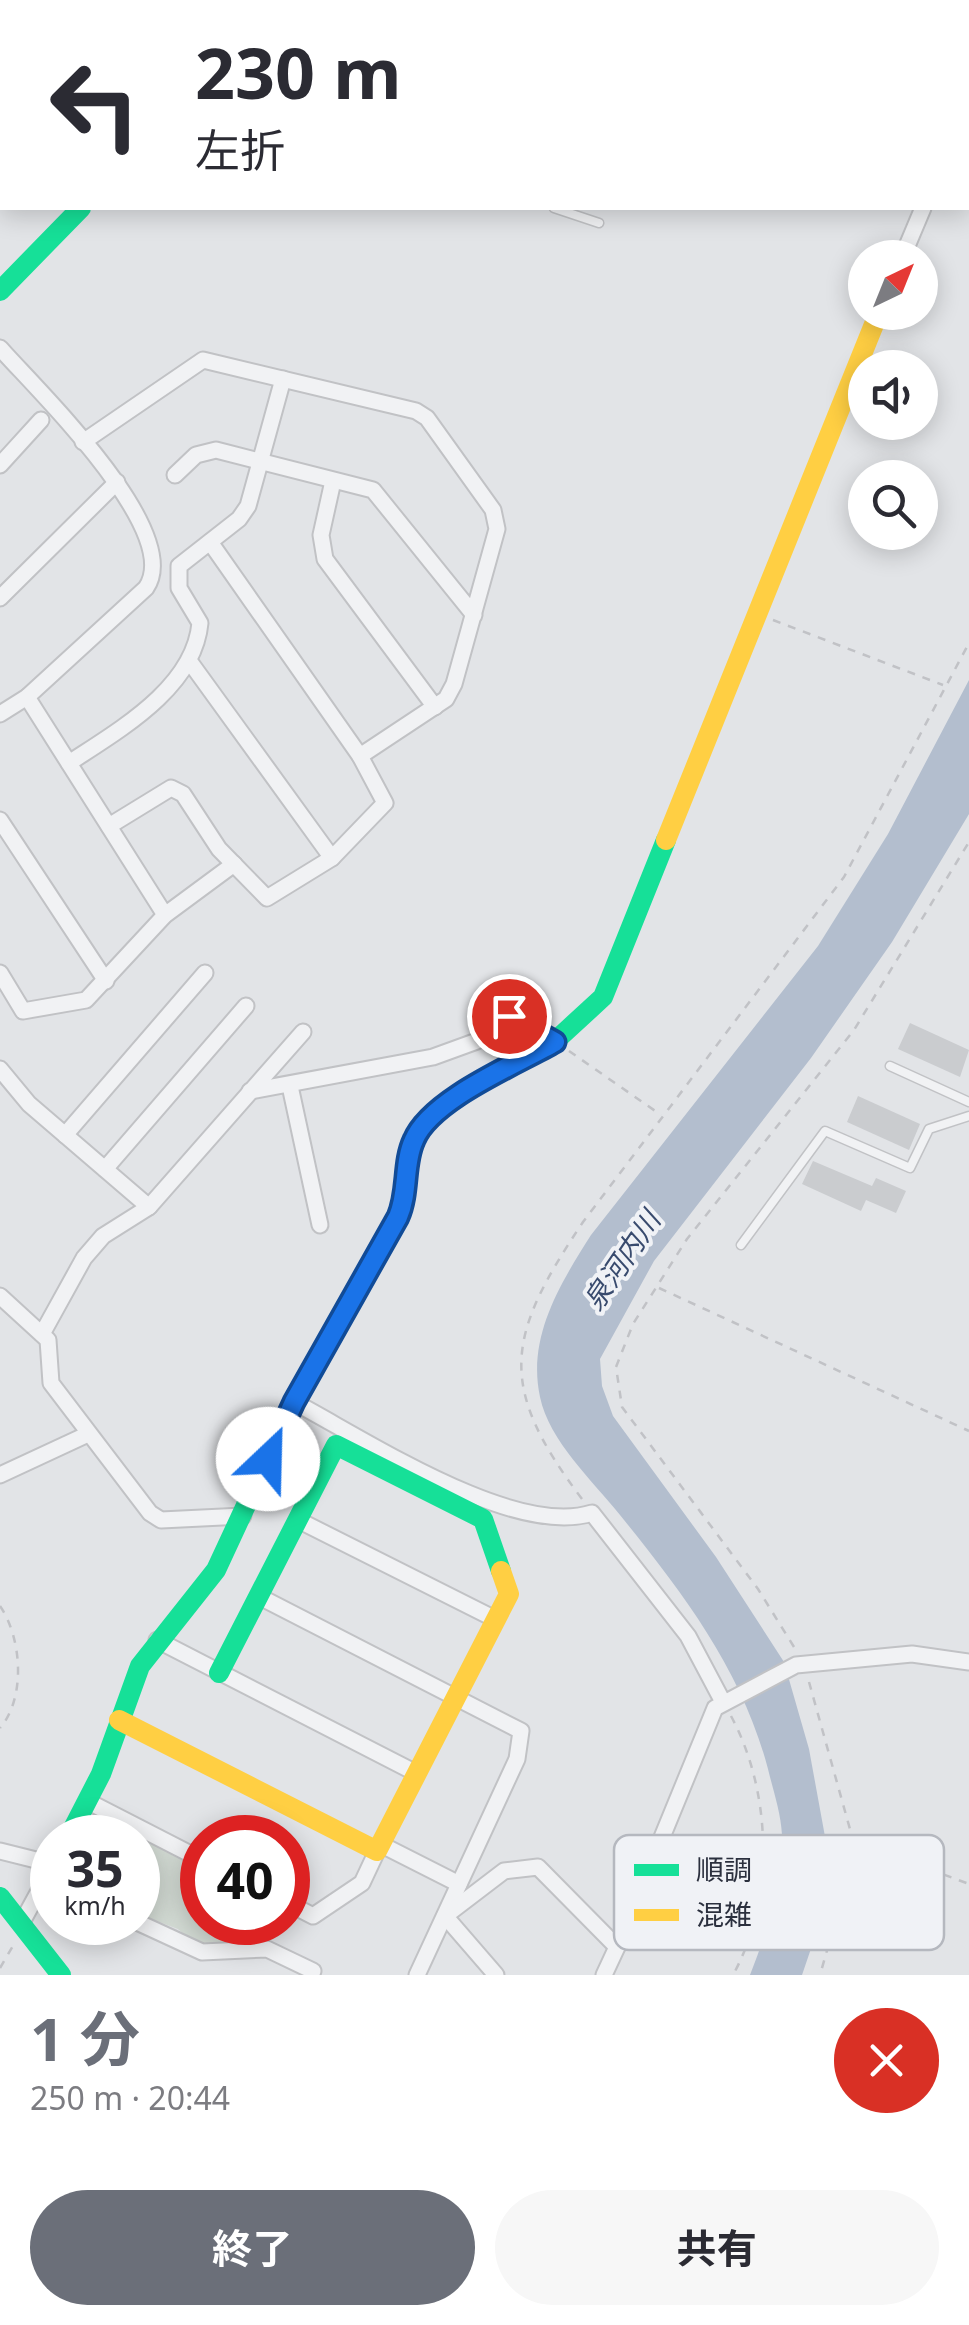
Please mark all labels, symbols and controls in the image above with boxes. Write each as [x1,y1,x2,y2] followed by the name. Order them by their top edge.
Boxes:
[195,24,402,120] text: 230 m
[30,40,160,170] icon: left
[195,119,285,180] text: 左折
[848,240,938,330] north arrow
[848,240,938,550] map controls
[848,350,938,440] button: sound
[848,460,938,550] button: search
[467,974,552,1059] pin
[482,989,537,1044] icon: arrive
[574,1200,670,1317] water label: 泉河内川
[216,1407,320,1511] position arrow
[180,1815,310,1945] speed limit sign: 40
[66,1834,124,1902] text: 35
[614,1835,944,1950] legend
[696,1850,752,1888] text: 順調
[64,1888,126,1922] text: km/h
[696,1895,752,1933] text: 混雑
[30,1997,140,2079] text: 1 分
[834,2008,939,2113] button: close
[30,2076,230,2119] text: 250 m · 20:44
[30,2190,475,2305] button: 終了
[495,2190,939,2305] button: 共有

